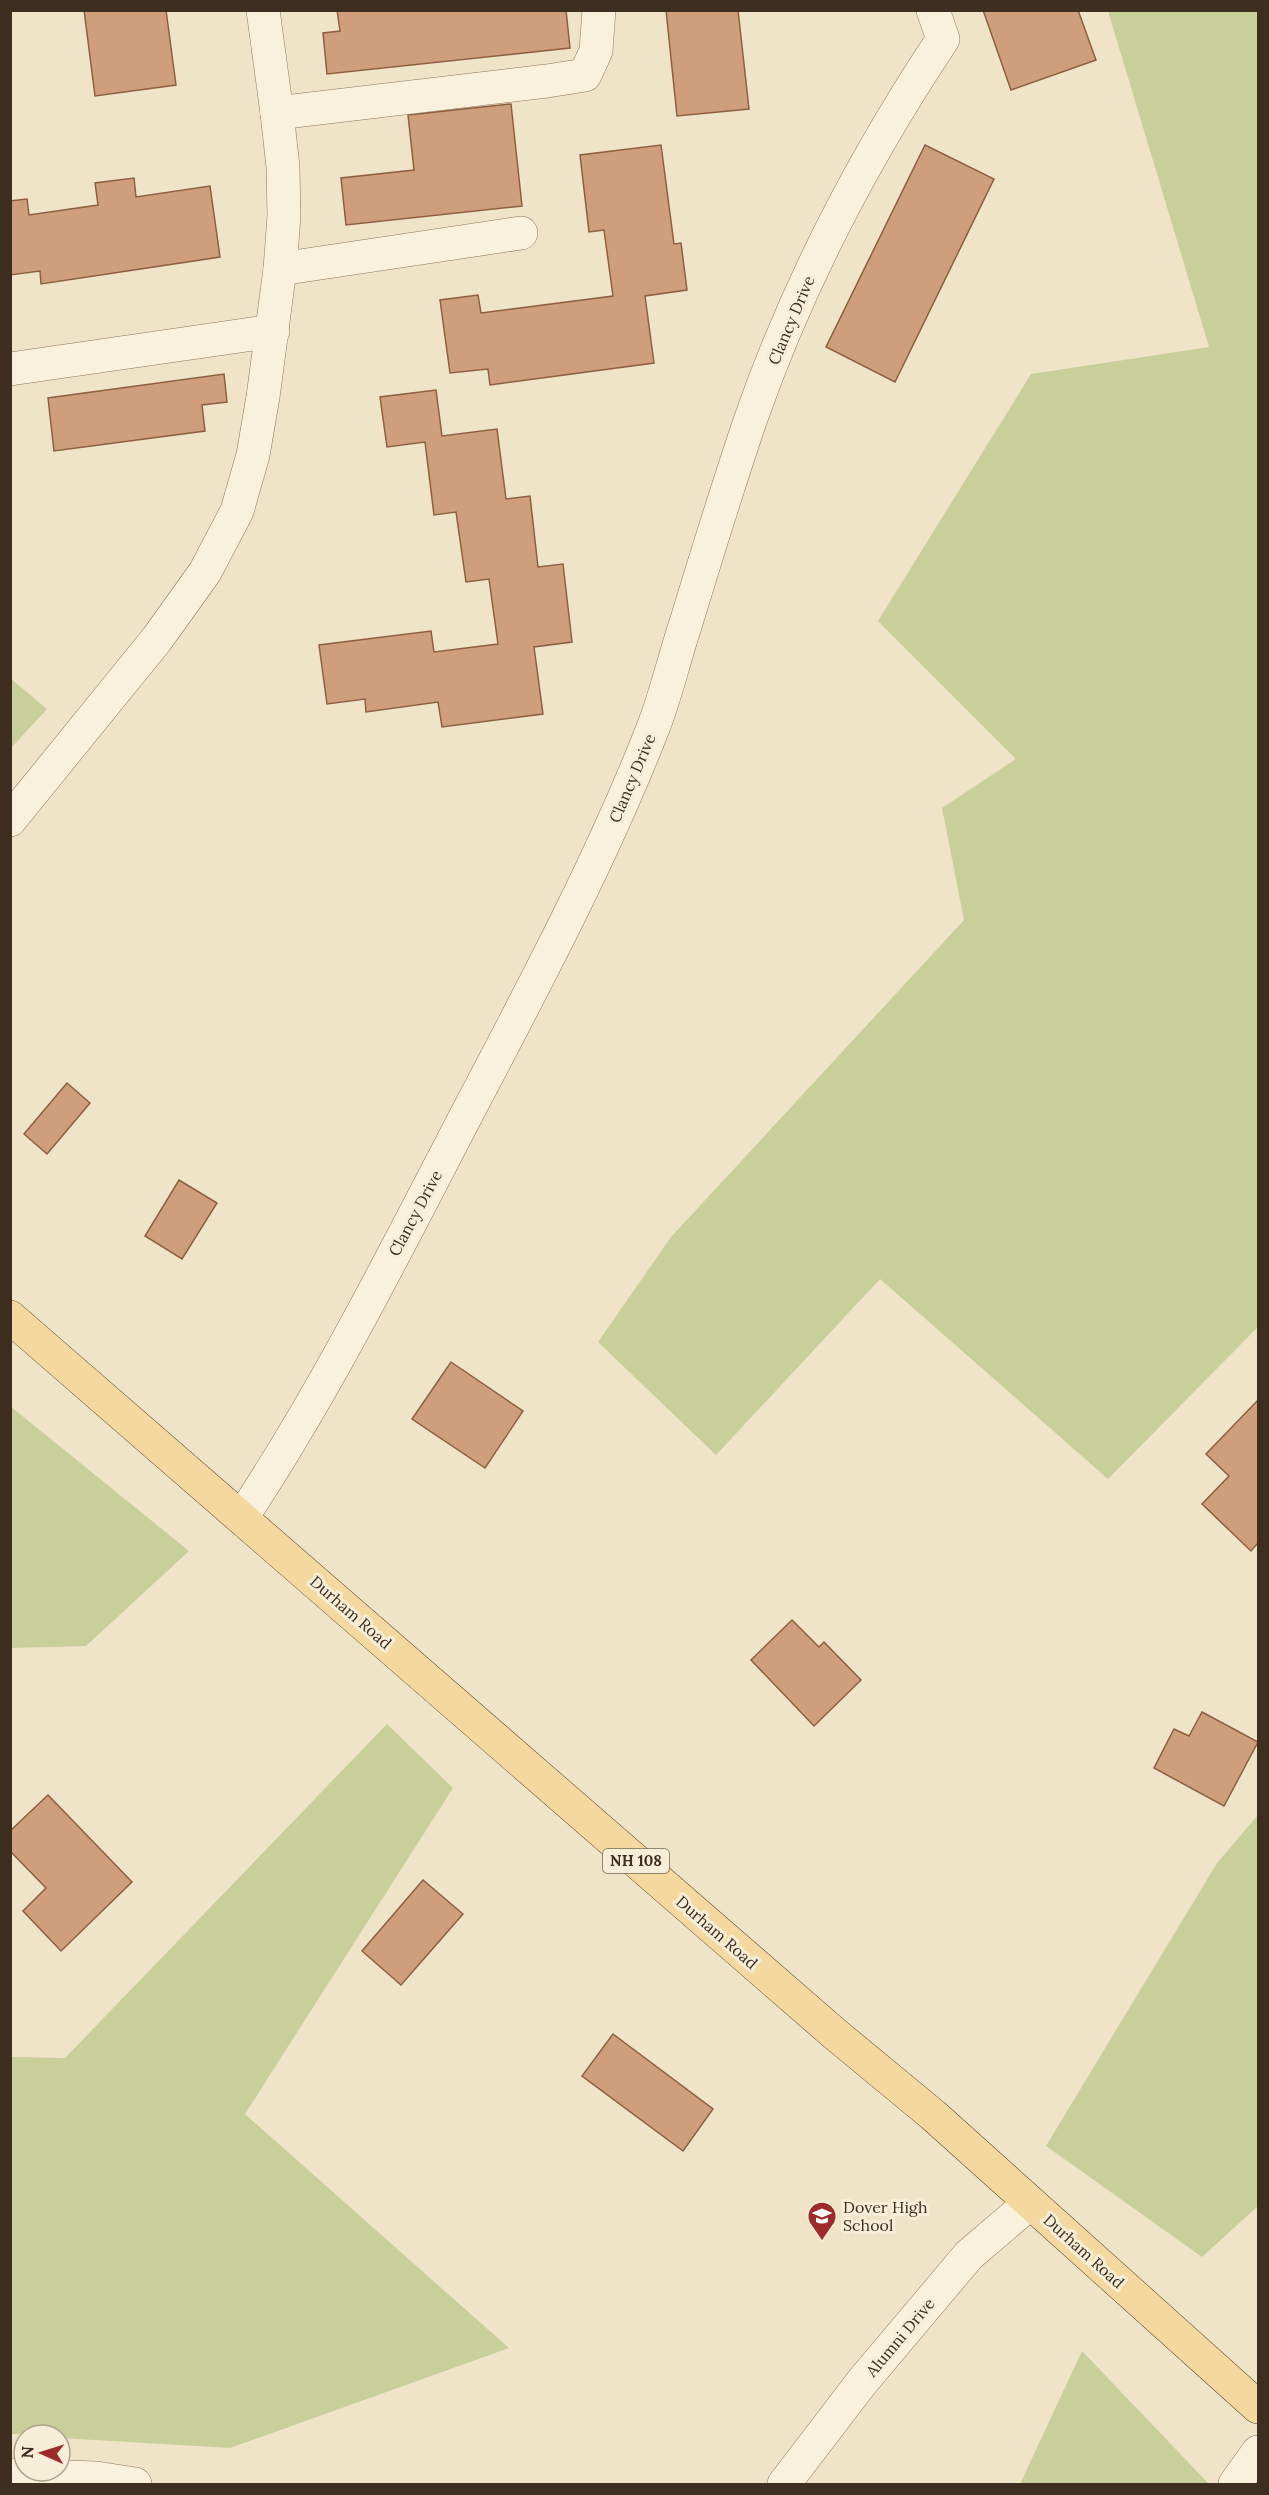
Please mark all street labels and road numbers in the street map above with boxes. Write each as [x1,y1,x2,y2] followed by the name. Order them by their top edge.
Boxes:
[763,272,819,367] street label: Clancy Drive
[604,730,660,825] street label: Clancy Drive
[384,1166,446,1259] street label: Clancy Drive
[306,1571,396,1653] street label: Durham Road
[603,1849,669,1873] road number: NH 108
[672,1891,762,1973] street label: Durham Road
[1039,2210,1129,2293] street label: Durham Road
[861,2293,939,2381] street label: Alumni Drive

